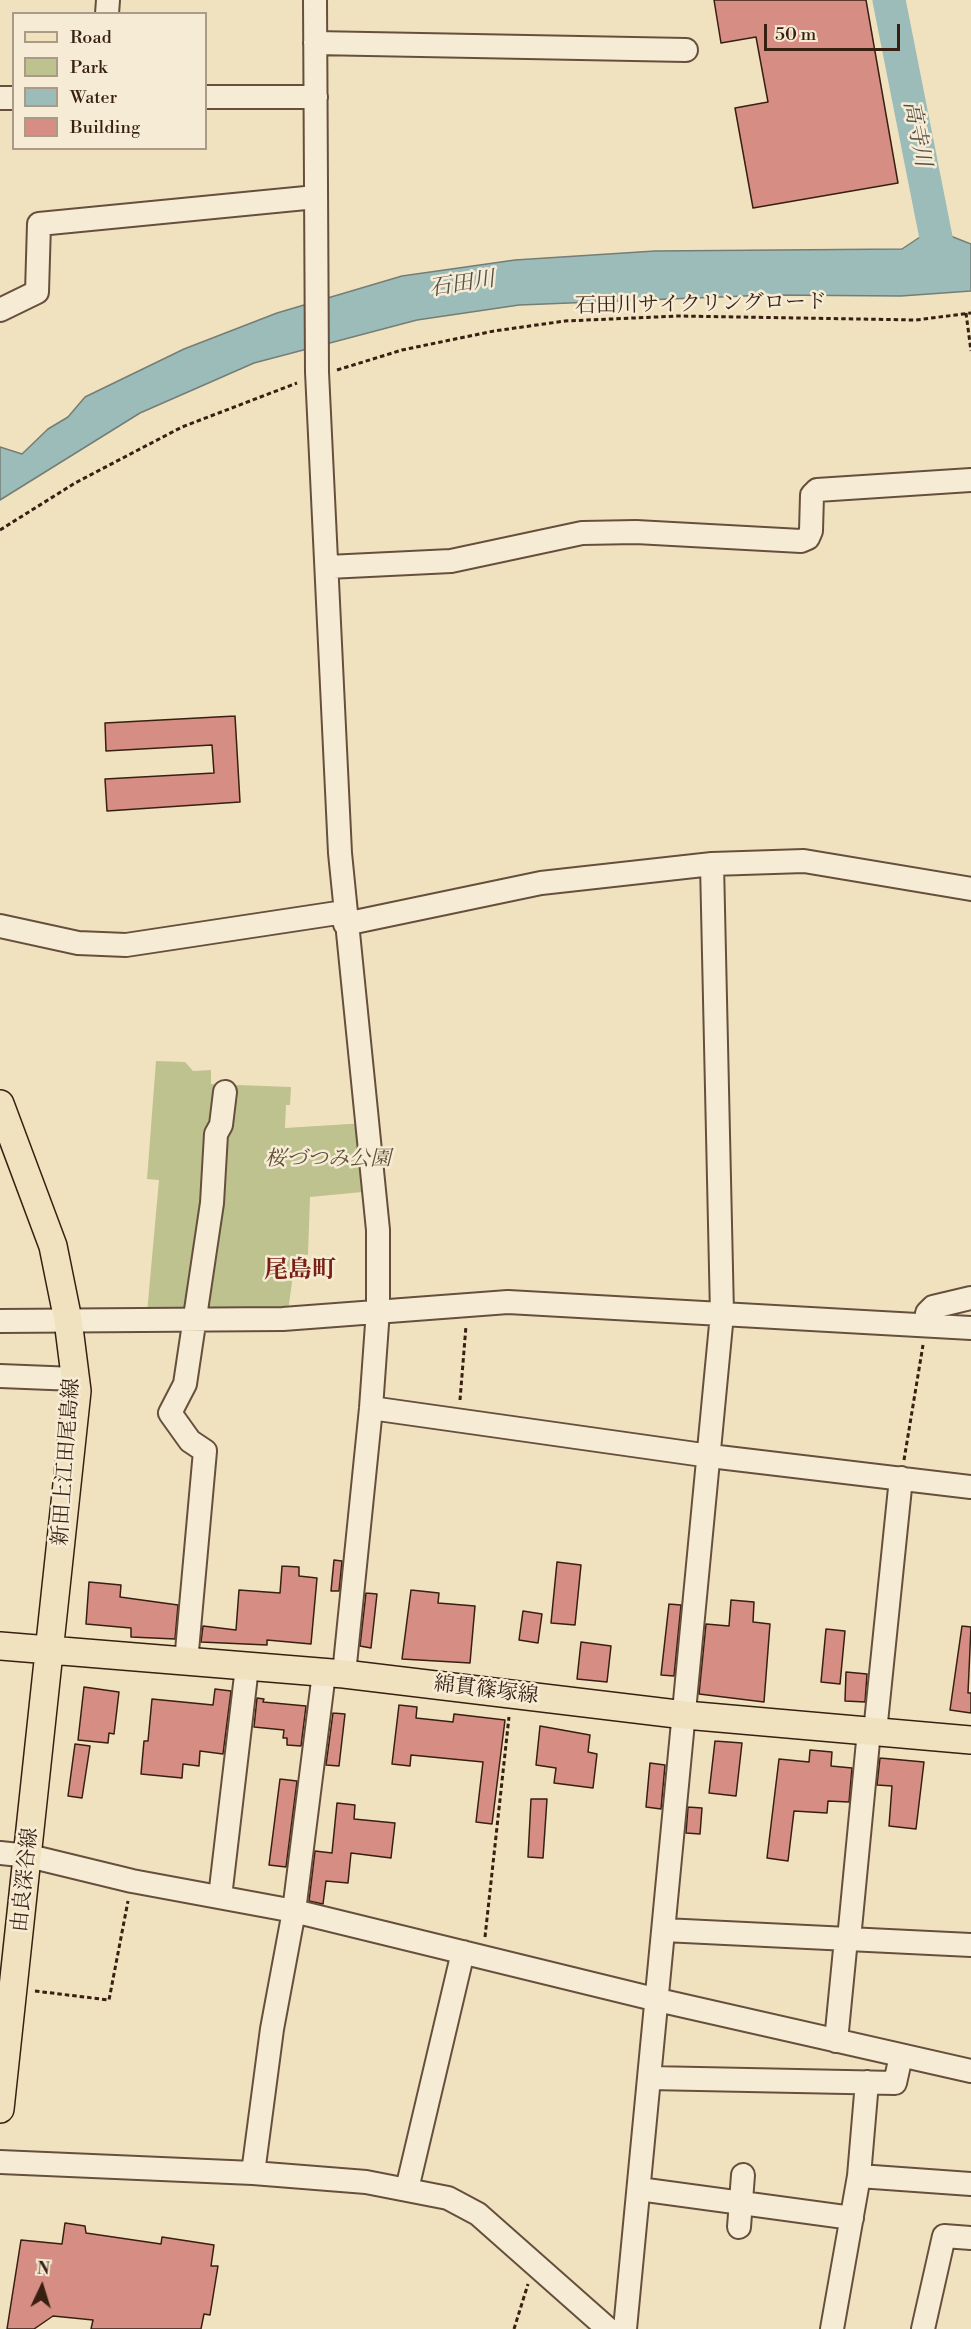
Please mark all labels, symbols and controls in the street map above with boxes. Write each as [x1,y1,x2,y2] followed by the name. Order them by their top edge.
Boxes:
[12,12,207,150] legend
[767,12,904,50] scale bar
[775,23,816,46] text: 50 m
[70,26,112,49] text: Road
[70,56,107,79] text: Park
[70,86,117,109] text: Water
[897,99,935,169] water label: 高寺川
[70,116,140,139] text: Building
[427,267,497,303] water label: 石田川
[575,290,827,320] street label: 石田川サイクリングロード
[265,1147,391,1173] park label: 桜づつみ公園
[264,1257,336,1285] district label: 尾島町
[49,1377,85,1547] street label: 新田上江田尾島線
[432,1672,540,1710] street label: 綿貫篠塚線
[8,1826,44,1934] street label: 由良深谷線
[12,2257,72,2317] north arrow
[36,2259,50,2279] text: N

